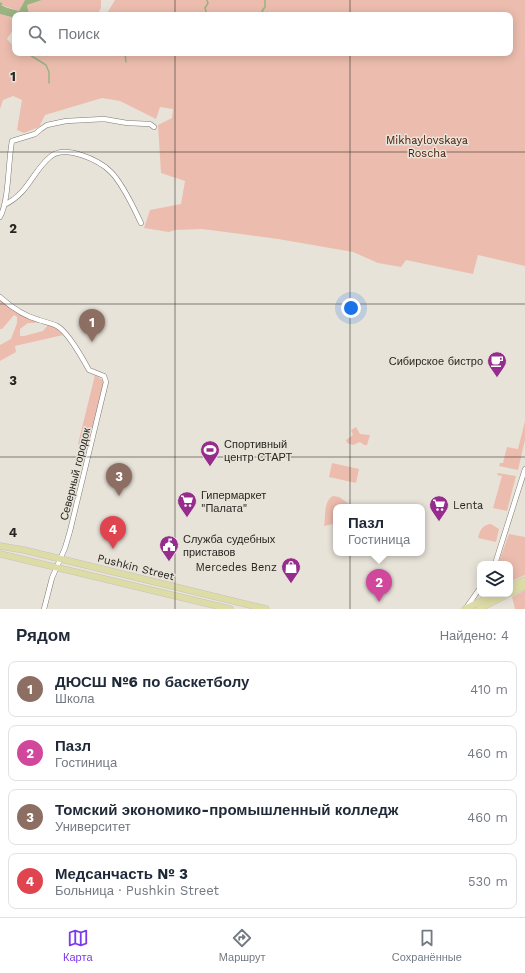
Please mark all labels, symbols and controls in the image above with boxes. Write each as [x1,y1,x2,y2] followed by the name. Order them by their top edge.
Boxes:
[12,12,513,56] search box
[26,23,48,45] icon: search
[58,25,100,43] text: Поиск
[10,69,16,84] text: 1
[386,134,468,160] park label: Mikhaylovskaya Roscha
[9,221,17,236] text: 2
[341,298,361,318] your location
[79,309,105,342] pin: 1
[486,350,508,378] cafe icon: Сибирское бистро
[389,355,483,368] place label: Сибирское бистро
[9,373,17,388] text: 3
[58,426,93,522] street label: Северный городок
[224,438,292,464] place label: Спортивный центр СТАРТ
[199,439,221,467] sports icon: Спортивный центр СТАРТ
[106,463,132,496] pin: 3
[201,489,266,515] place label: Гипермаркет "Палата"
[176,490,198,518] supermarket icon: Гипермаркет "Палата"
[428,494,450,522] supermarket icon: Lenta
[453,499,483,512] place label: Lenta
[333,504,425,556] popup
[348,514,384,532] text: Пазл
[100,516,126,549] pin: 4
[9,525,18,540] text: 4
[348,532,410,547] text: Гостиница
[183,533,276,559] place label: Служба судебных приставов
[158,534,180,562] public building icon: Служба судебных приставов
[96,552,176,583] street label: Pushkin Street
[280,556,302,584] shop icon: Mercedes Benz
[196,561,277,574] place label: Mercedes Benz
[477,561,513,597] map controls
[477,561,513,597] button: layers
[366,569,392,602] pin: 2
[16,625,71,645] text: Рядом
[440,628,509,643] text: Найдено: 4
[55,673,249,691] text: ДЮСШ №6 по баскетболу
[27,682,33,697] text: 1
[470,682,508,697] text: 410 m
[55,691,95,706] text: Школа
[55,737,91,755] text: Пазл
[26,746,34,761] text: 2
[467,746,508,761] text: 460 m
[55,755,117,770] text: Гостиница
[55,801,398,819] text: Томский экономико-промышленный колледж
[26,810,34,825] text: 3
[467,810,508,825] text: 460 m
[55,819,131,834] text: Университет
[55,865,188,883] text: Медсанчасть № 3
[26,874,34,889] text: 4
[468,874,508,889] text: 530 m
[55,883,219,898] text: Больница · Pushkin Street
[63,927,93,964] tab: Карта
[219,927,266,964] tab: Маршрут
[392,927,462,964] tab: Сохранённые

